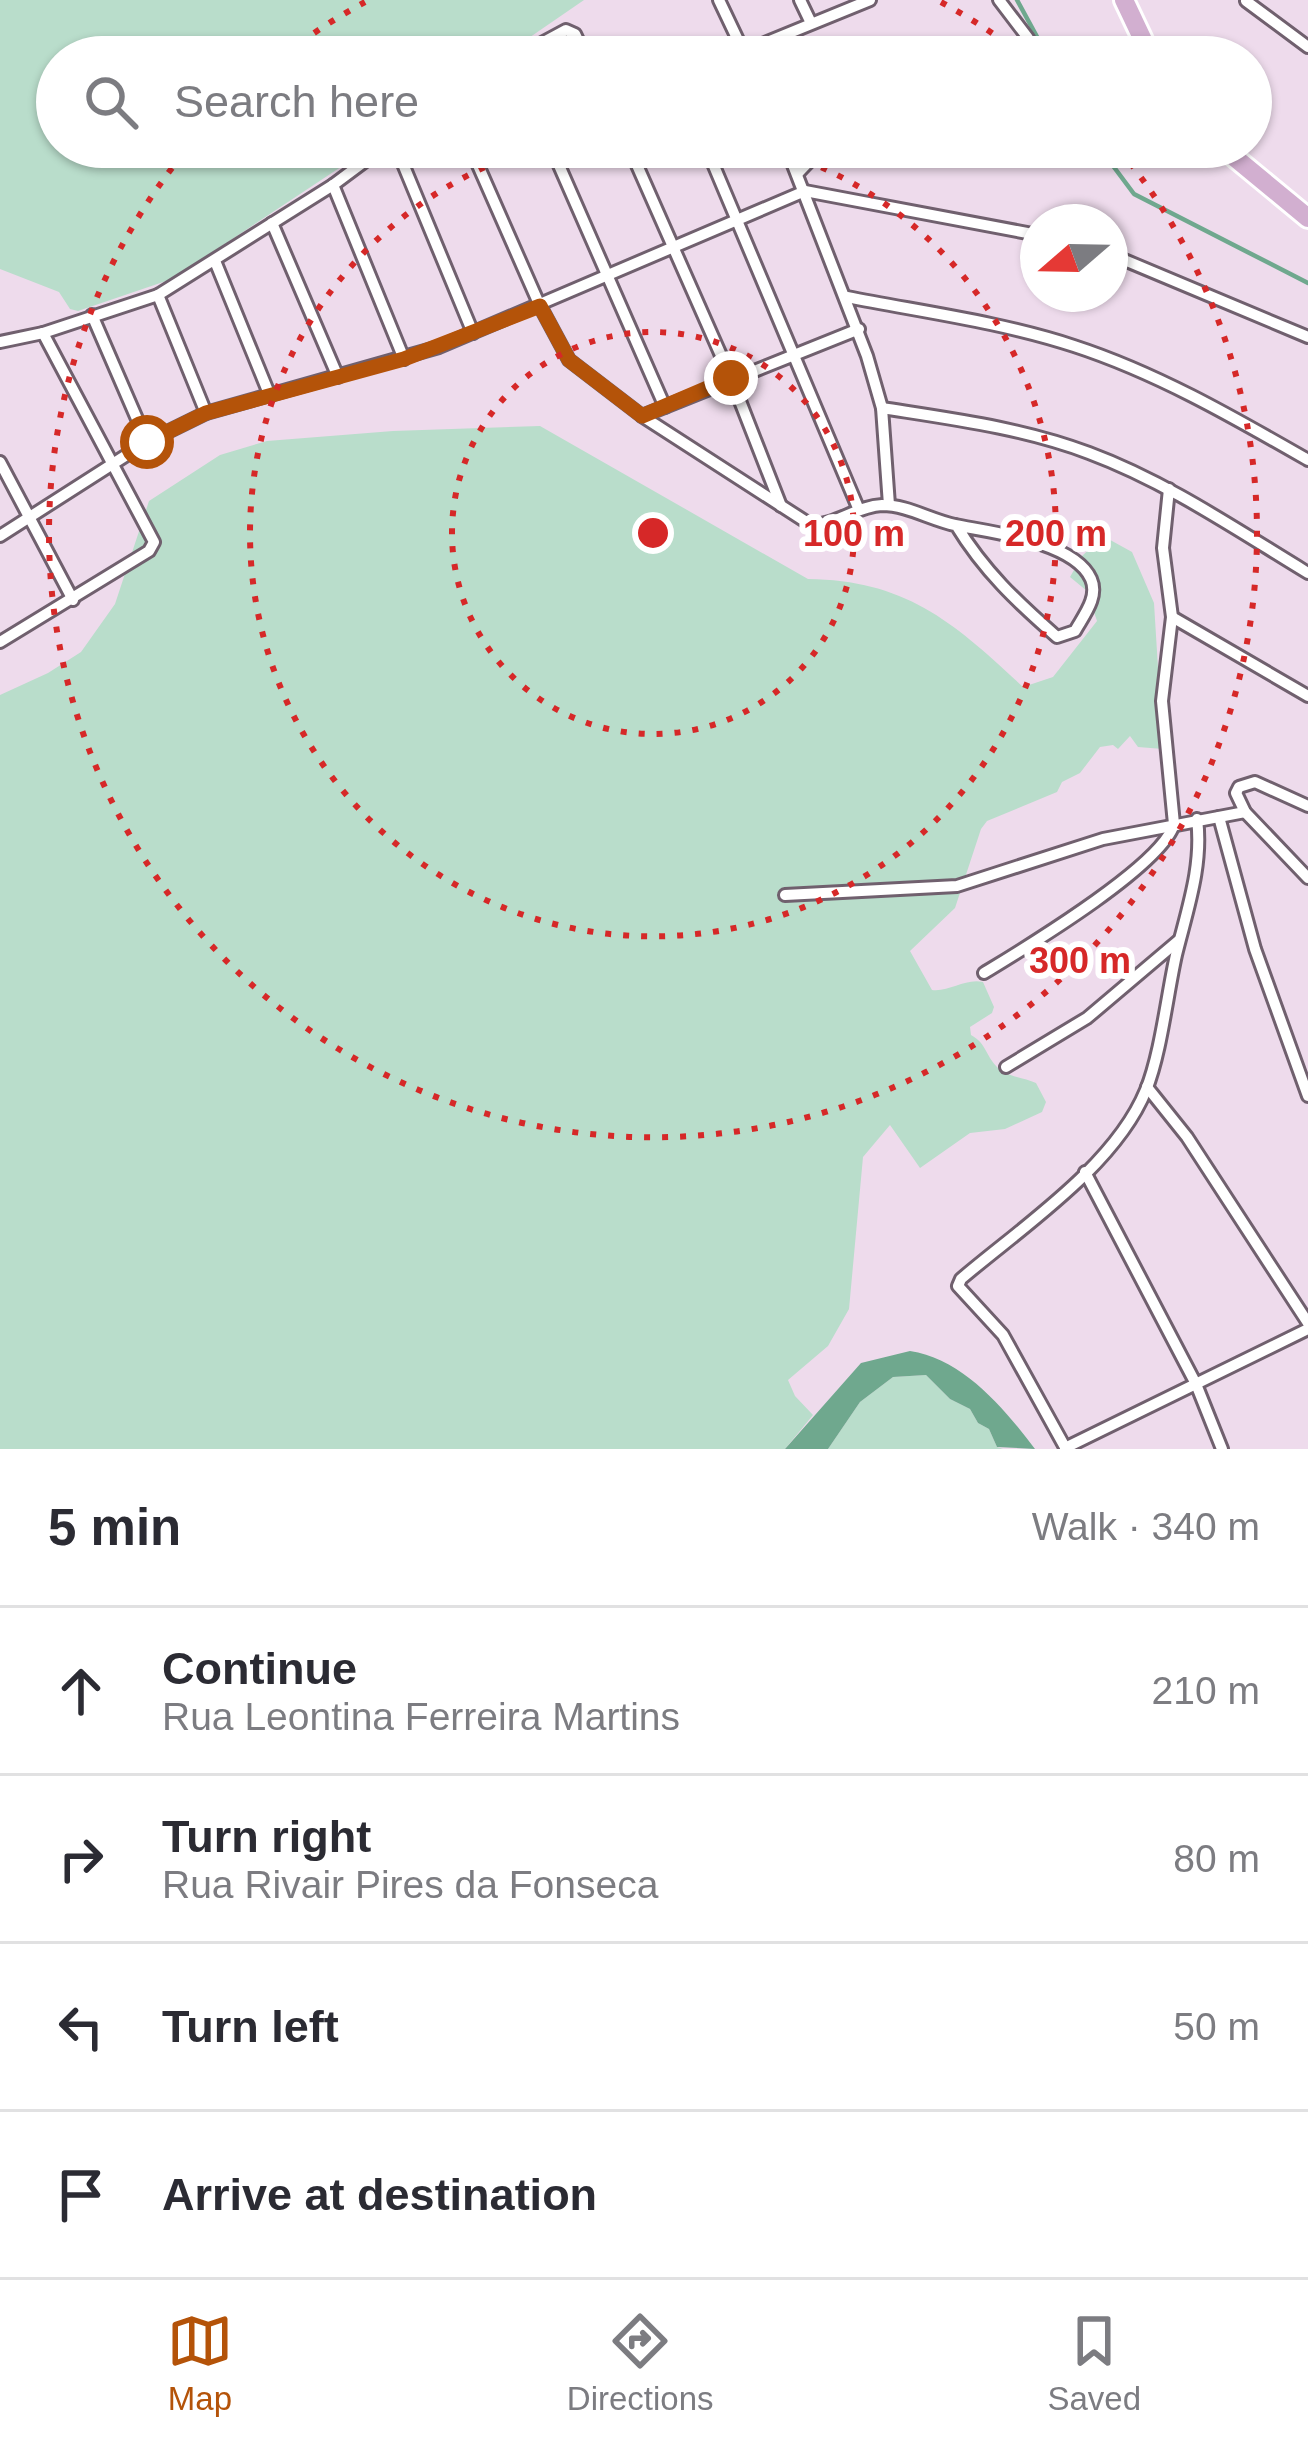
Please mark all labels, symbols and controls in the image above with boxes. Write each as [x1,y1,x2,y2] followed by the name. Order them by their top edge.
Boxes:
[36,36,1272,168] search box
[78,69,144,135] icon: search
[174,76,419,127] text: Search here
[1020,204,1128,312] north arrow
[704,351,758,405] route end
[120,415,174,469] route start
[632,512,674,554] centre of rings
[803,513,905,554] text: 100 m
[1005,513,1107,554] text: 200 m
[1029,940,1131,981] text: 300 m
[48,1499,181,1556] text: 5 min
[1032,1505,1260,1548] text: Walk · 340 m
[162,1643,357,1694] text: Continue
[48,1658,114,1724] icon: ahead
[1152,1669,1260,1712] text: 210 m
[162,1695,680,1738] text: Rua Leontina Ferreira Martins
[162,1811,371,1862] text: Turn right
[48,1826,114,1892] icon: right
[1173,1837,1260,1880] text: 80 m
[162,1863,658,1906] text: Rua Rivair Pires da Fonseca
[48,1994,114,2060] icon: left
[162,2001,339,2052] text: Turn left
[1173,2005,1260,2048] text: 50 m
[48,2162,114,2228] icon: arrive
[162,2169,597,2220] text: Arrive at destination
[167,2308,233,2418] tab: Map
[567,2308,714,2418] tab: Directions
[1047,2308,1141,2418] tab: Saved

